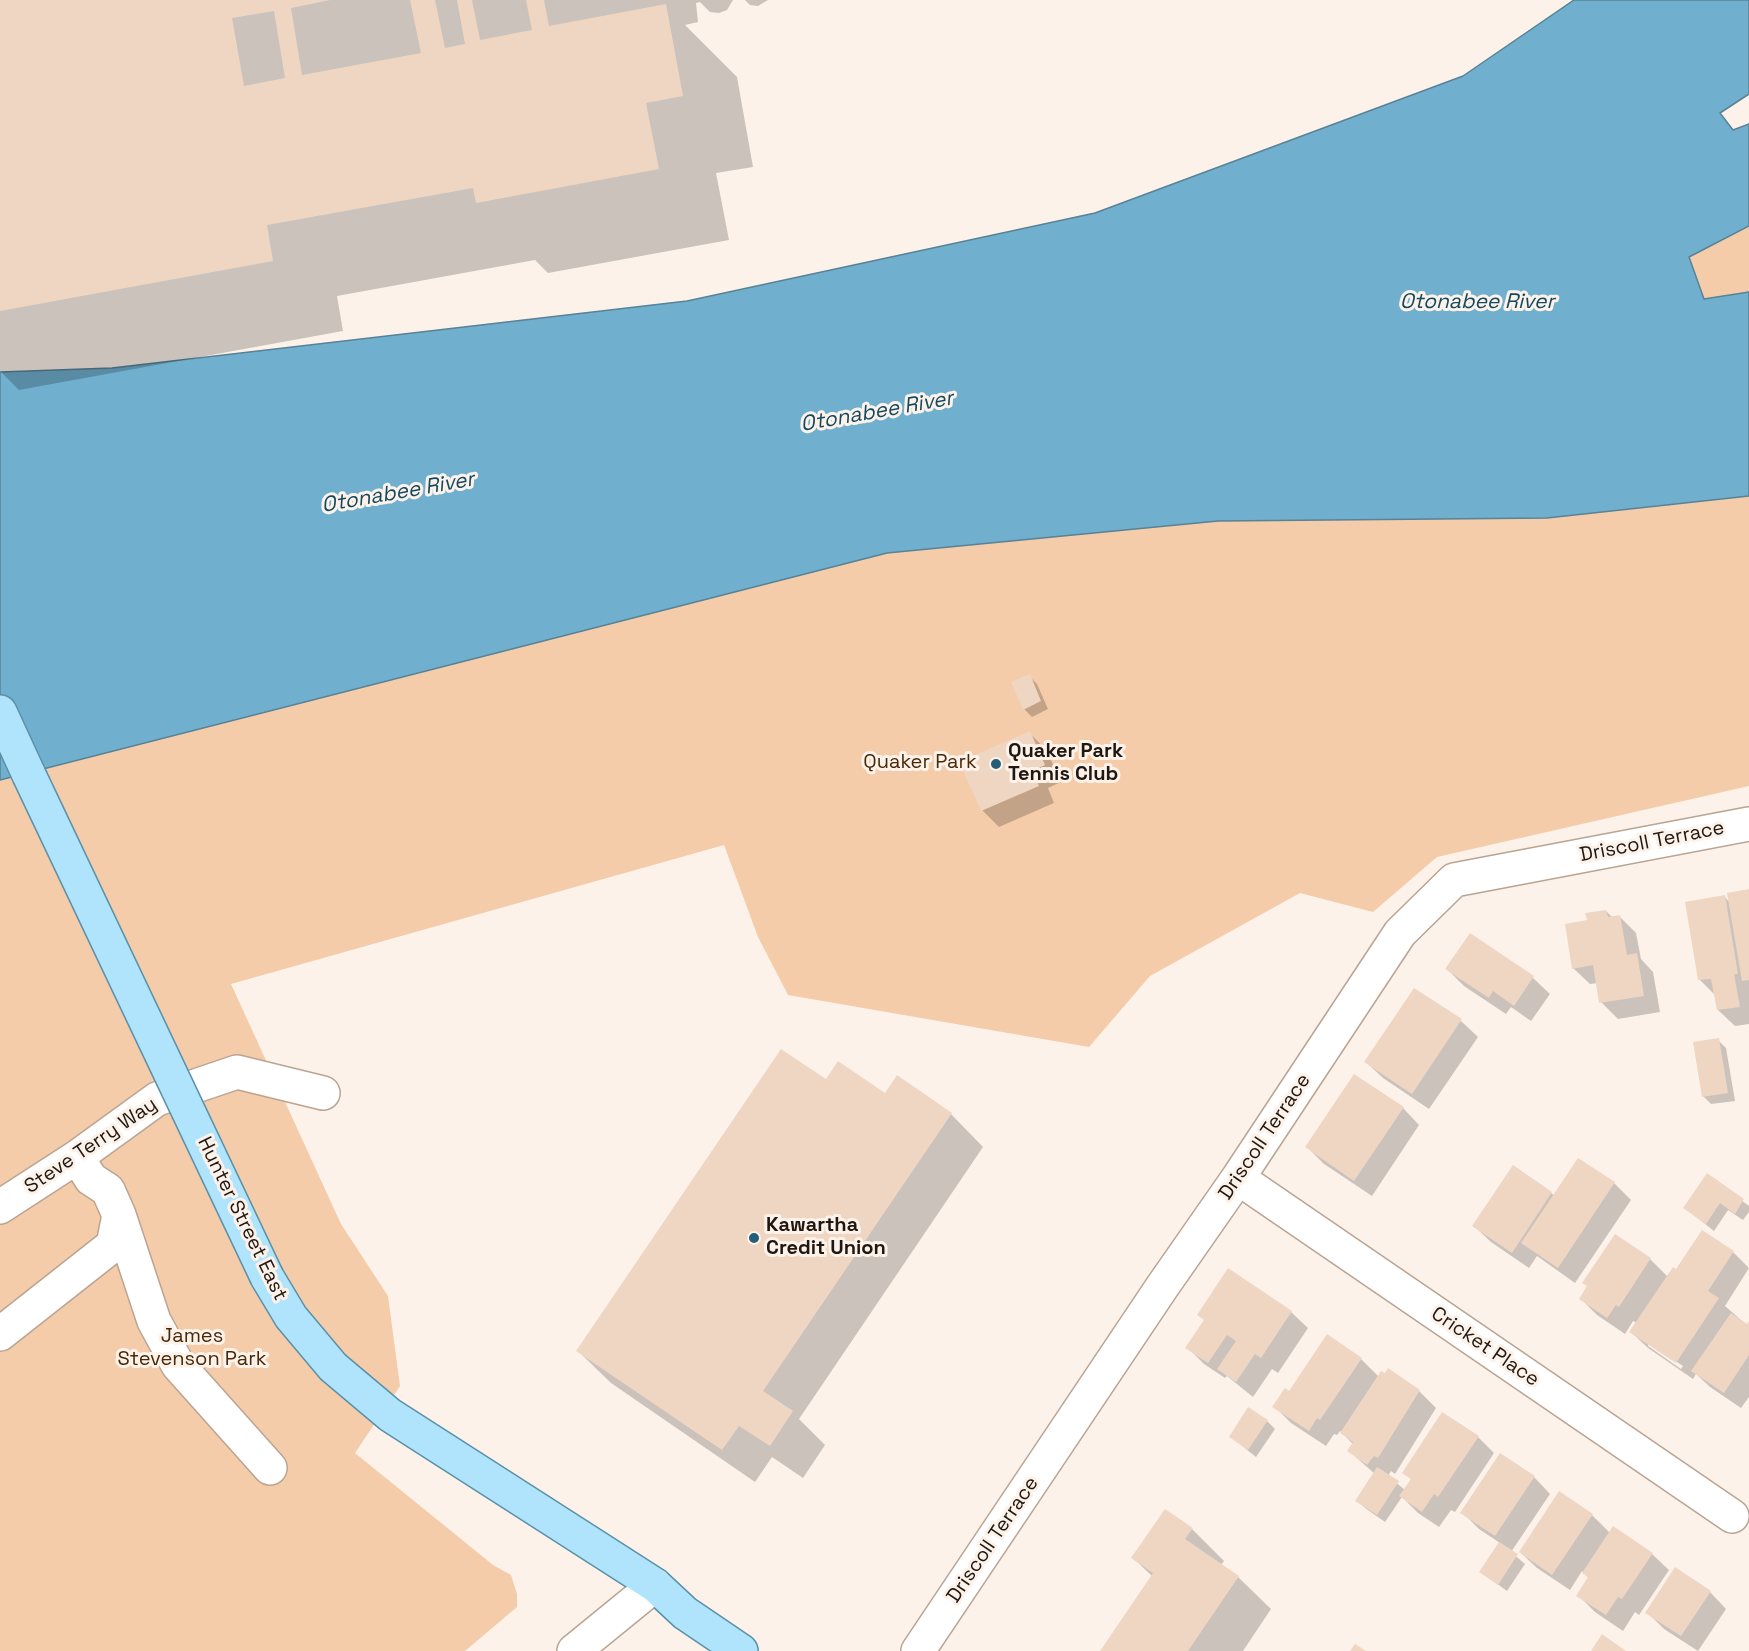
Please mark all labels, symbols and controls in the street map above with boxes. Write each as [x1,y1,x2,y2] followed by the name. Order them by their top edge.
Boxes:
[1400,289,1554,315] water label: Otonabee River
[799,386,955,438] water label: Otonabee River
[320,467,476,519] water label: Otonabee River
[1008,740,1123,787] place label: Quaker Park Tennis Club
[863,751,977,775] park label: Quaker Park
[989,757,1003,771] marker: Quaker Park Tennis Club
[1578,816,1726,868] street label: Driscoll Terrace
[1214,1069,1316,1205] street label: Driscoll Terrace
[20,1093,162,1199] street label: Steve Terry Way
[192,1133,292,1305] street label: Hunter Street East
[766,1214,886,1261] place label: Kawartha Credit Union
[747,1231,761,1245] marker: Kawartha Credit Union
[1426,1302,1544,1392] street label: Cricket Place
[118,1325,266,1372] park label: James Stevenson Park
[942,1472,1044,1608] street label: Driscoll Terrace

